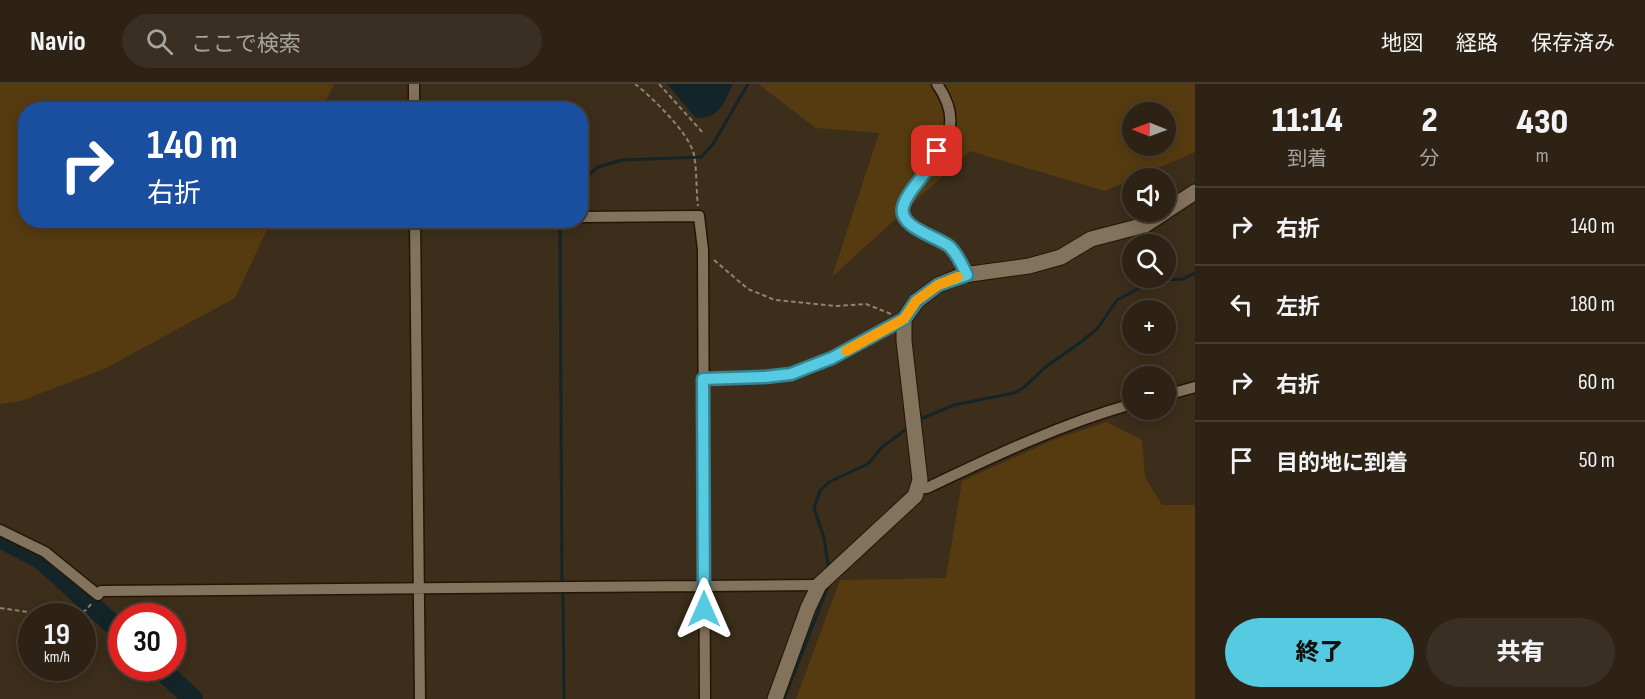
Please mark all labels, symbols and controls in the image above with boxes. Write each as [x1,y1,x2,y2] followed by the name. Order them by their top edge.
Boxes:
[122,14,542,68] search box
[30,25,86,58] text: Navio
[143,25,176,58] icon: search
[191,31,301,58] text: ここで検索
[1381,31,1423,56] text: 地図
[1456,31,1498,56] text: 経路
[1531,31,1615,56] text: 保存済み
[1272,99,1343,142] text: 11:14
[1421,99,1438,142] text: 2
[1516,101,1568,144] text: 430
[1122,102,1176,156] north arrow
[1122,102,1176,420] map controls
[147,120,238,171] text: 140 m
[911,125,962,176] pin
[48,126,126,204] icon: right
[920,134,953,167] icon: arrive
[1536,144,1549,168] text: m
[1287,147,1327,171] text: 到着
[1420,147,1440,171] text: 分
[1122,168,1176,222] button: sound
[147,178,201,210] text: 右折
[1225,210,1258,243] icon: right
[1571,213,1615,240] text: 140 m
[1276,216,1320,243] text: 右折
[1122,234,1176,288] button: search
[1225,288,1258,321] icon: left
[1570,291,1615,318] text: 180 m
[1276,294,1320,321] text: 左折
[1122,300,1176,354] button: +
[1122,366,1176,420] button: −
[1225,366,1258,399] icon: right
[1578,369,1615,396] text: 60 m
[1276,372,1320,399] text: 右折
[1225,444,1258,477] icon: arrive
[1579,447,1615,474] text: 50 m
[1276,450,1408,477] text: 目的地に到着
[672,577,736,641] position arrow
[108,603,186,681] speed limit sign: 30
[44,617,70,653] text: 19
[1225,618,1414,687] button: 終了
[1426,618,1615,687] button: 共有
[44,648,70,667] text: km/h

